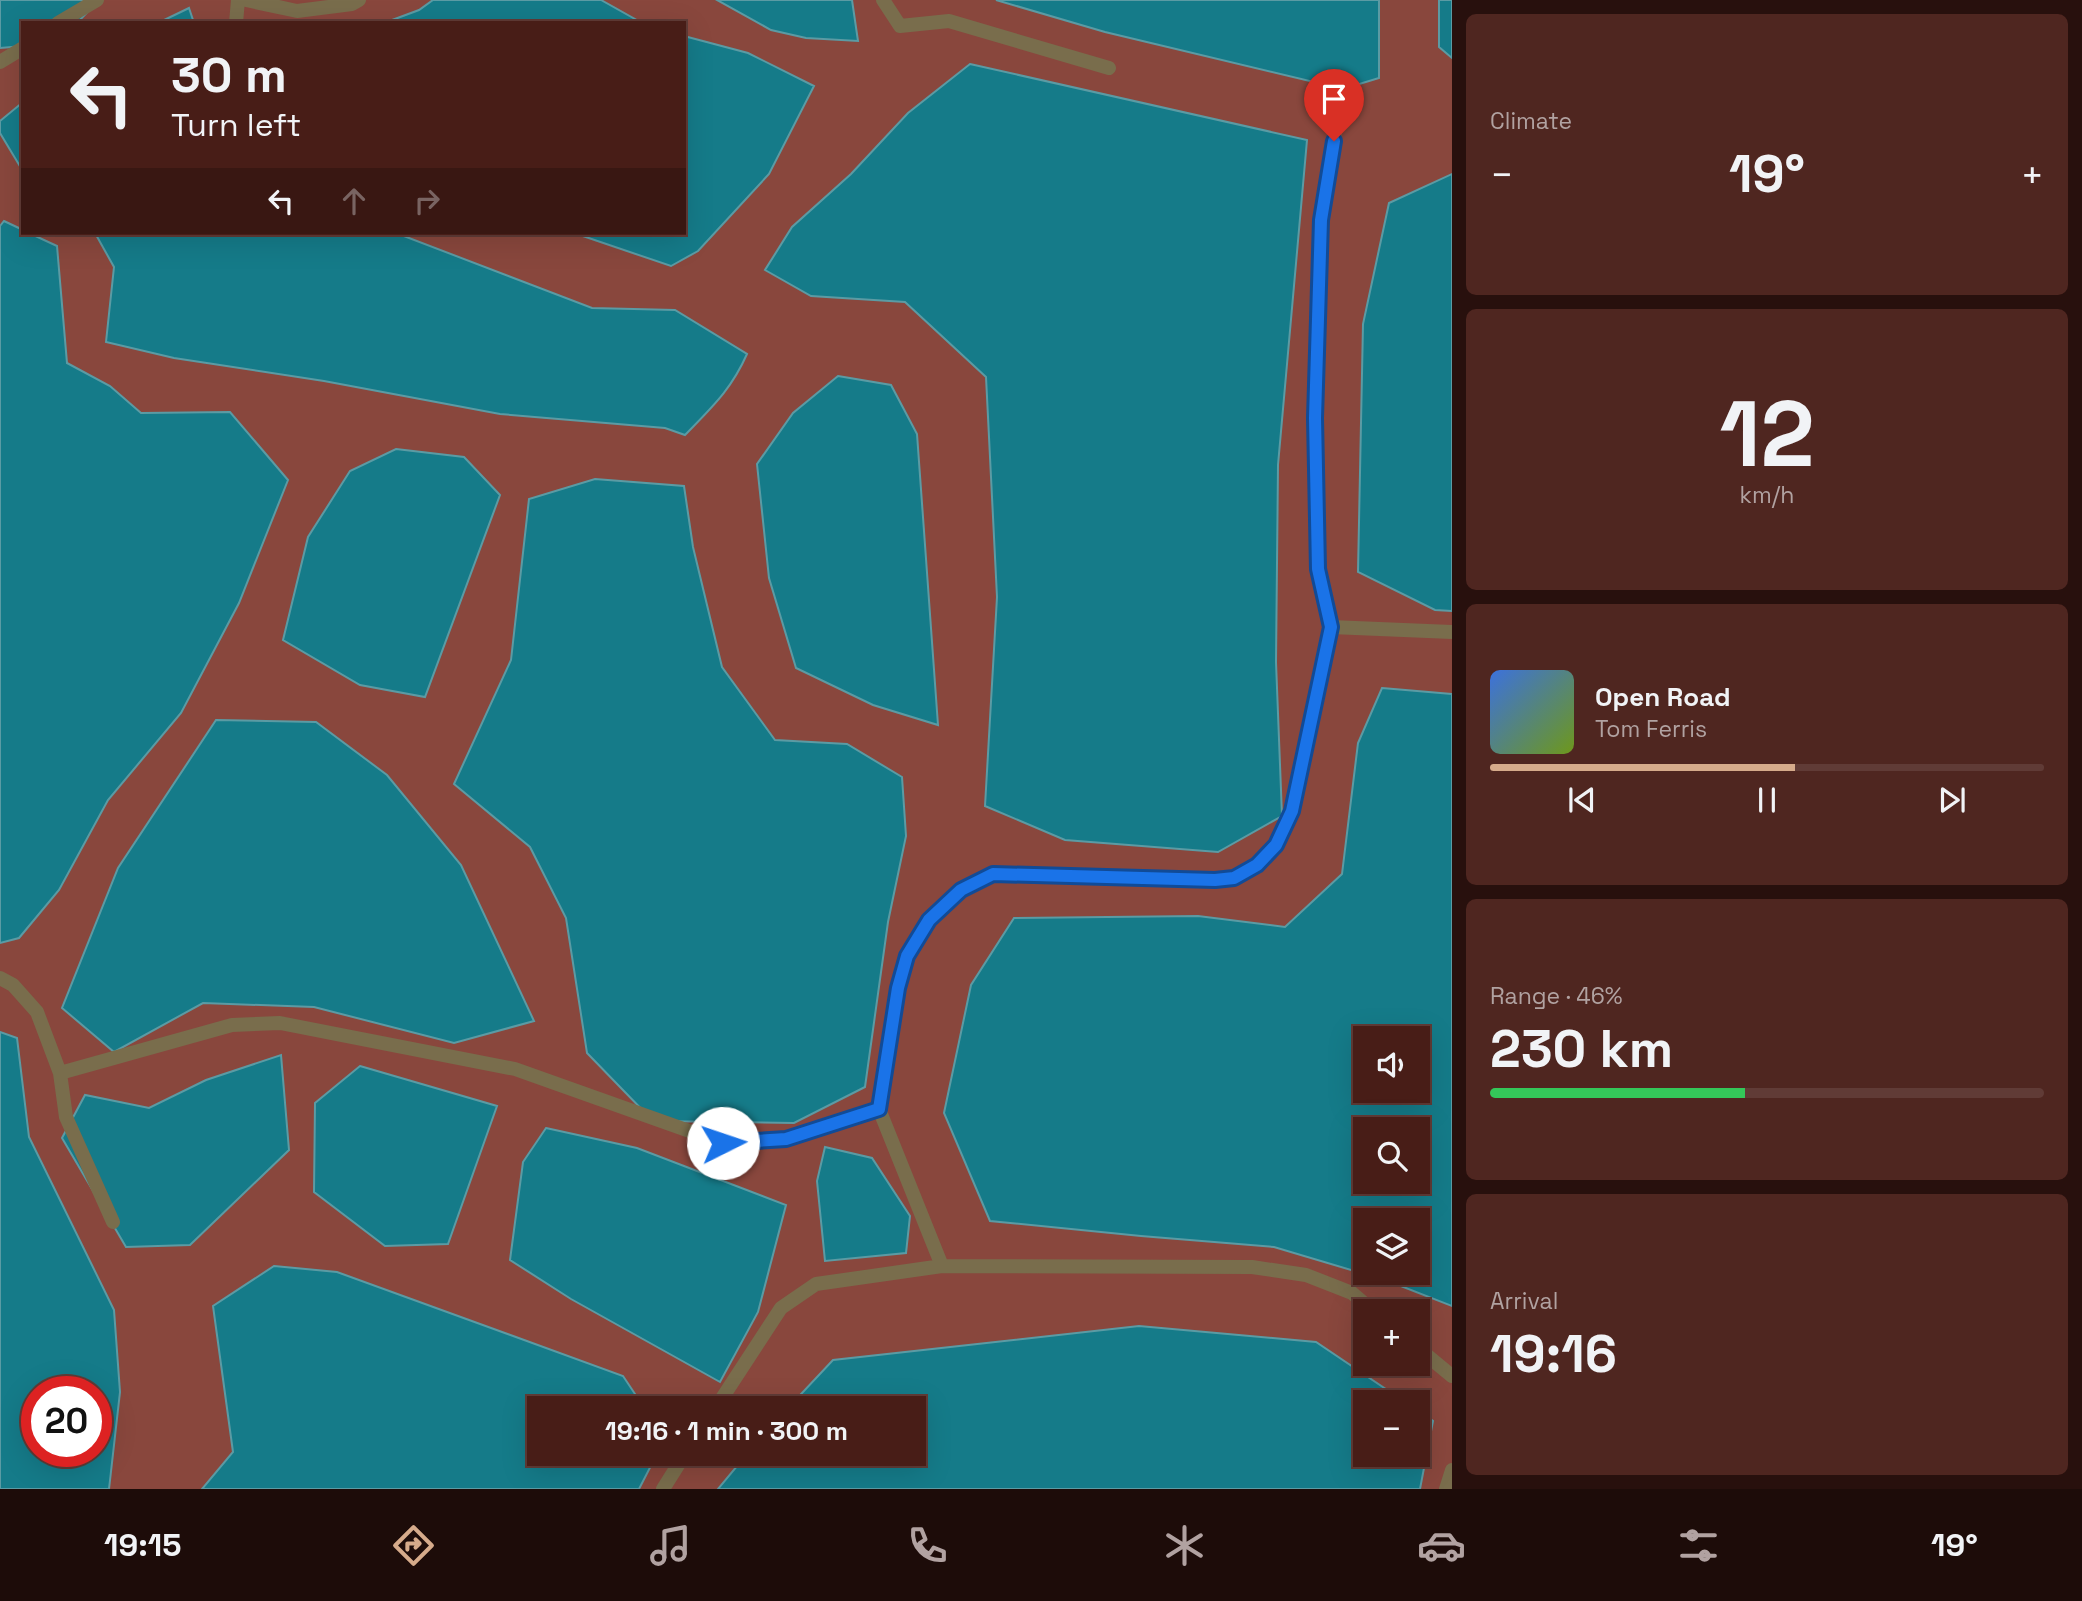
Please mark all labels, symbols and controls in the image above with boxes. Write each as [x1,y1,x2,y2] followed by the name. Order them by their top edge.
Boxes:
[171,44,287,106] text: 30 m
[56,49,147,140] icon: left
[1304,69,1364,141] pin
[1315,80,1353,118] icon: arrive
[171,105,301,145] text: Turn left
[1490,106,1572,136] text: Climate
[1729,141,1805,207] text: 19°
[1490,151,1514,199] text: −
[2020,151,2044,199] text: +
[262,182,300,220] icon: left
[335,182,373,220] icon: ahead
[408,182,446,220] icon: right
[1719,376,1815,493] text: 12
[1740,480,1794,510] text: km/h
[1595,680,1731,714] text: Open Road
[1595,714,1707,744] text: Tom Ferris
[1563,781,1601,819] icon: previous
[1748,781,1786,819] icon: pause
[1933,781,1971,819] icon: next
[1490,981,1623,1011] text: Range · 46%
[1490,1016,1673,1082] text: 230 km
[1353,1026,1430,1467] map controls
[1353,1026,1430,1103] button: sound
[686,1106,760,1180] position arrow
[1353,1117,1430,1194] button: search
[1353,1208,1430,1285] button: layers
[1490,1286,1558,1316] text: Arrival
[1353,1299,1430,1376] button: +
[1490,1321,1617,1387] text: 19:16
[21,1376,112,1467] speed limit sign: 20
[1353,1390,1430,1467] button: −
[605,1414,848,1448] text: 19:16 · 1 min · 300 m
[389,1521,438,1570] icon: directions
[646,1521,695,1570] icon: music
[903,1521,952,1570] icon: phone
[1160,1521,1209,1570] icon: climate
[1417,1521,1466,1570] icon: car
[1674,1521,1723,1570] icon: filters
[104,1525,181,1565] text: 19:15
[1931,1525,1978,1565] text: 19°

